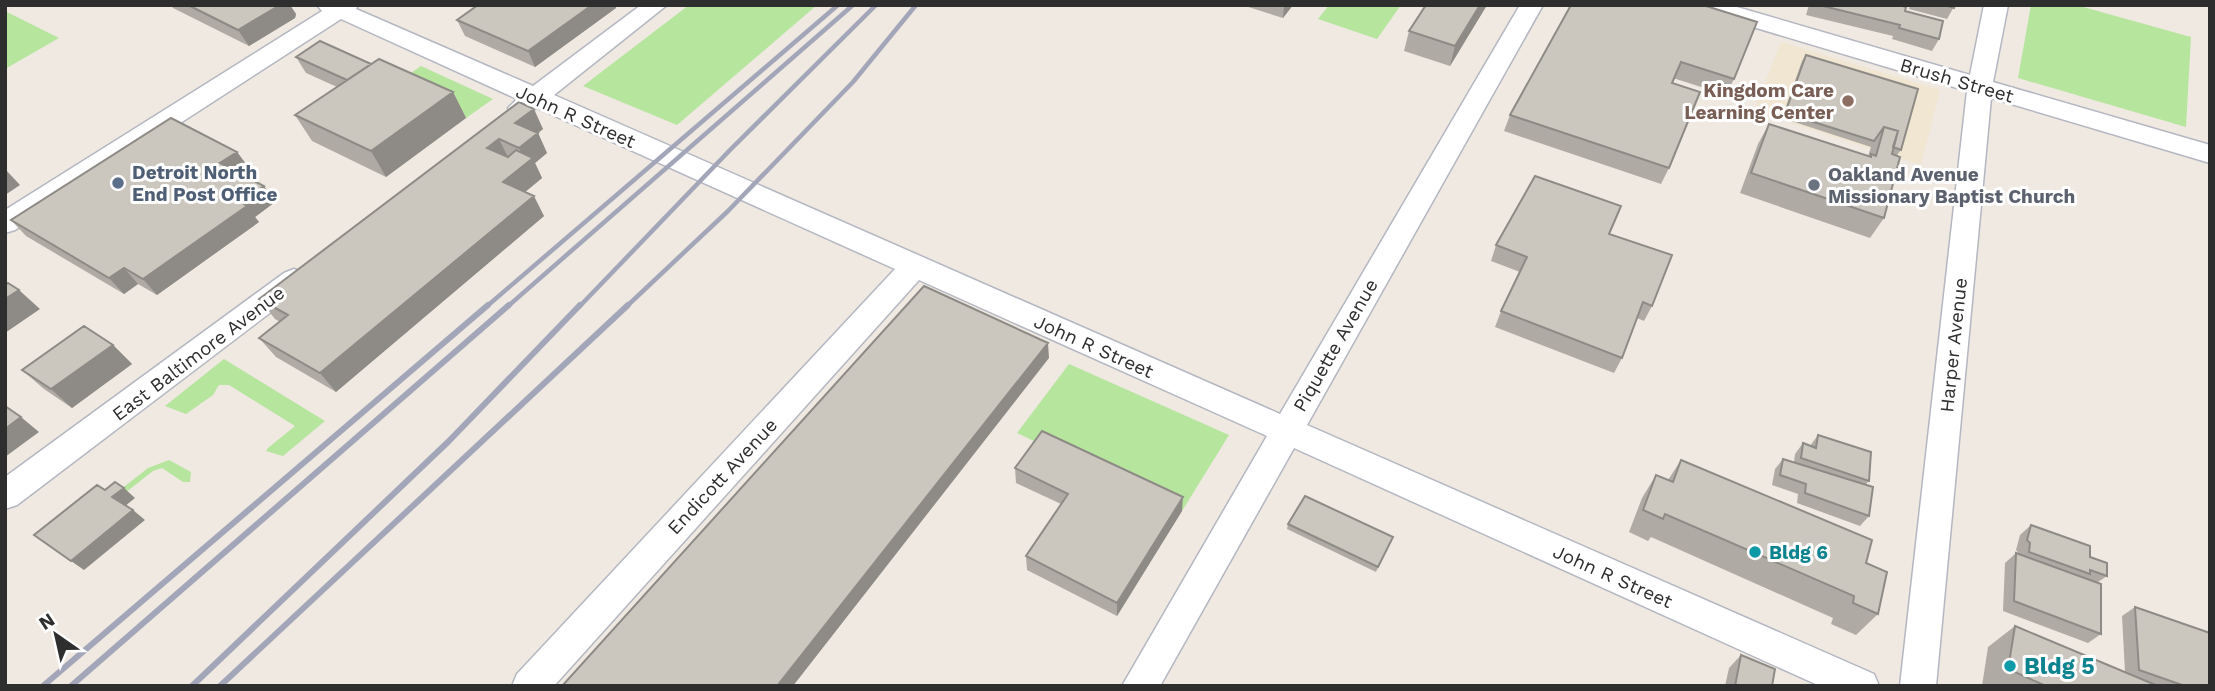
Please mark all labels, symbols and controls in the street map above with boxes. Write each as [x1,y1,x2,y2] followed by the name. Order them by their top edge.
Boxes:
[1897,53,2016,108] street label: Brush Street
[1684,79,1835,124] place label: Kingdom Care Learning Center
[513,80,639,153] street label: John R Street
[1840,93,1856,109] marker: Kingdom Care Learning Center
[132,161,278,206] place label: Detroit North End Post Office
[1828,163,2075,208] place label: Oakland Avenue Missionary Baptist Church
[110,175,126,191] marker: Detroit North End Post Office
[1806,177,1822,193] marker: Oakland Avenue Missionary Baptist Church
[1288,275,1383,416] street label: Piquette Avenue
[1935,276,1972,414] street label: Harper Avenue
[108,281,289,426] street label: East Baltimore Avenue
[1031,310,1157,383] street label: John R Street
[663,414,782,539] street label: Endicott Avenue
[1550,540,1676,613] street label: John R Street
[1769,541,1828,564] place label: Bldg 6
[1747,544,1763,560] marker: Bldg 6
[21,600,91,670] north arrow
[35,608,59,635] text: N
[2024,653,2095,680] place label: Bldg 5
[2002,658,2018,674] marker: Bldg 5

